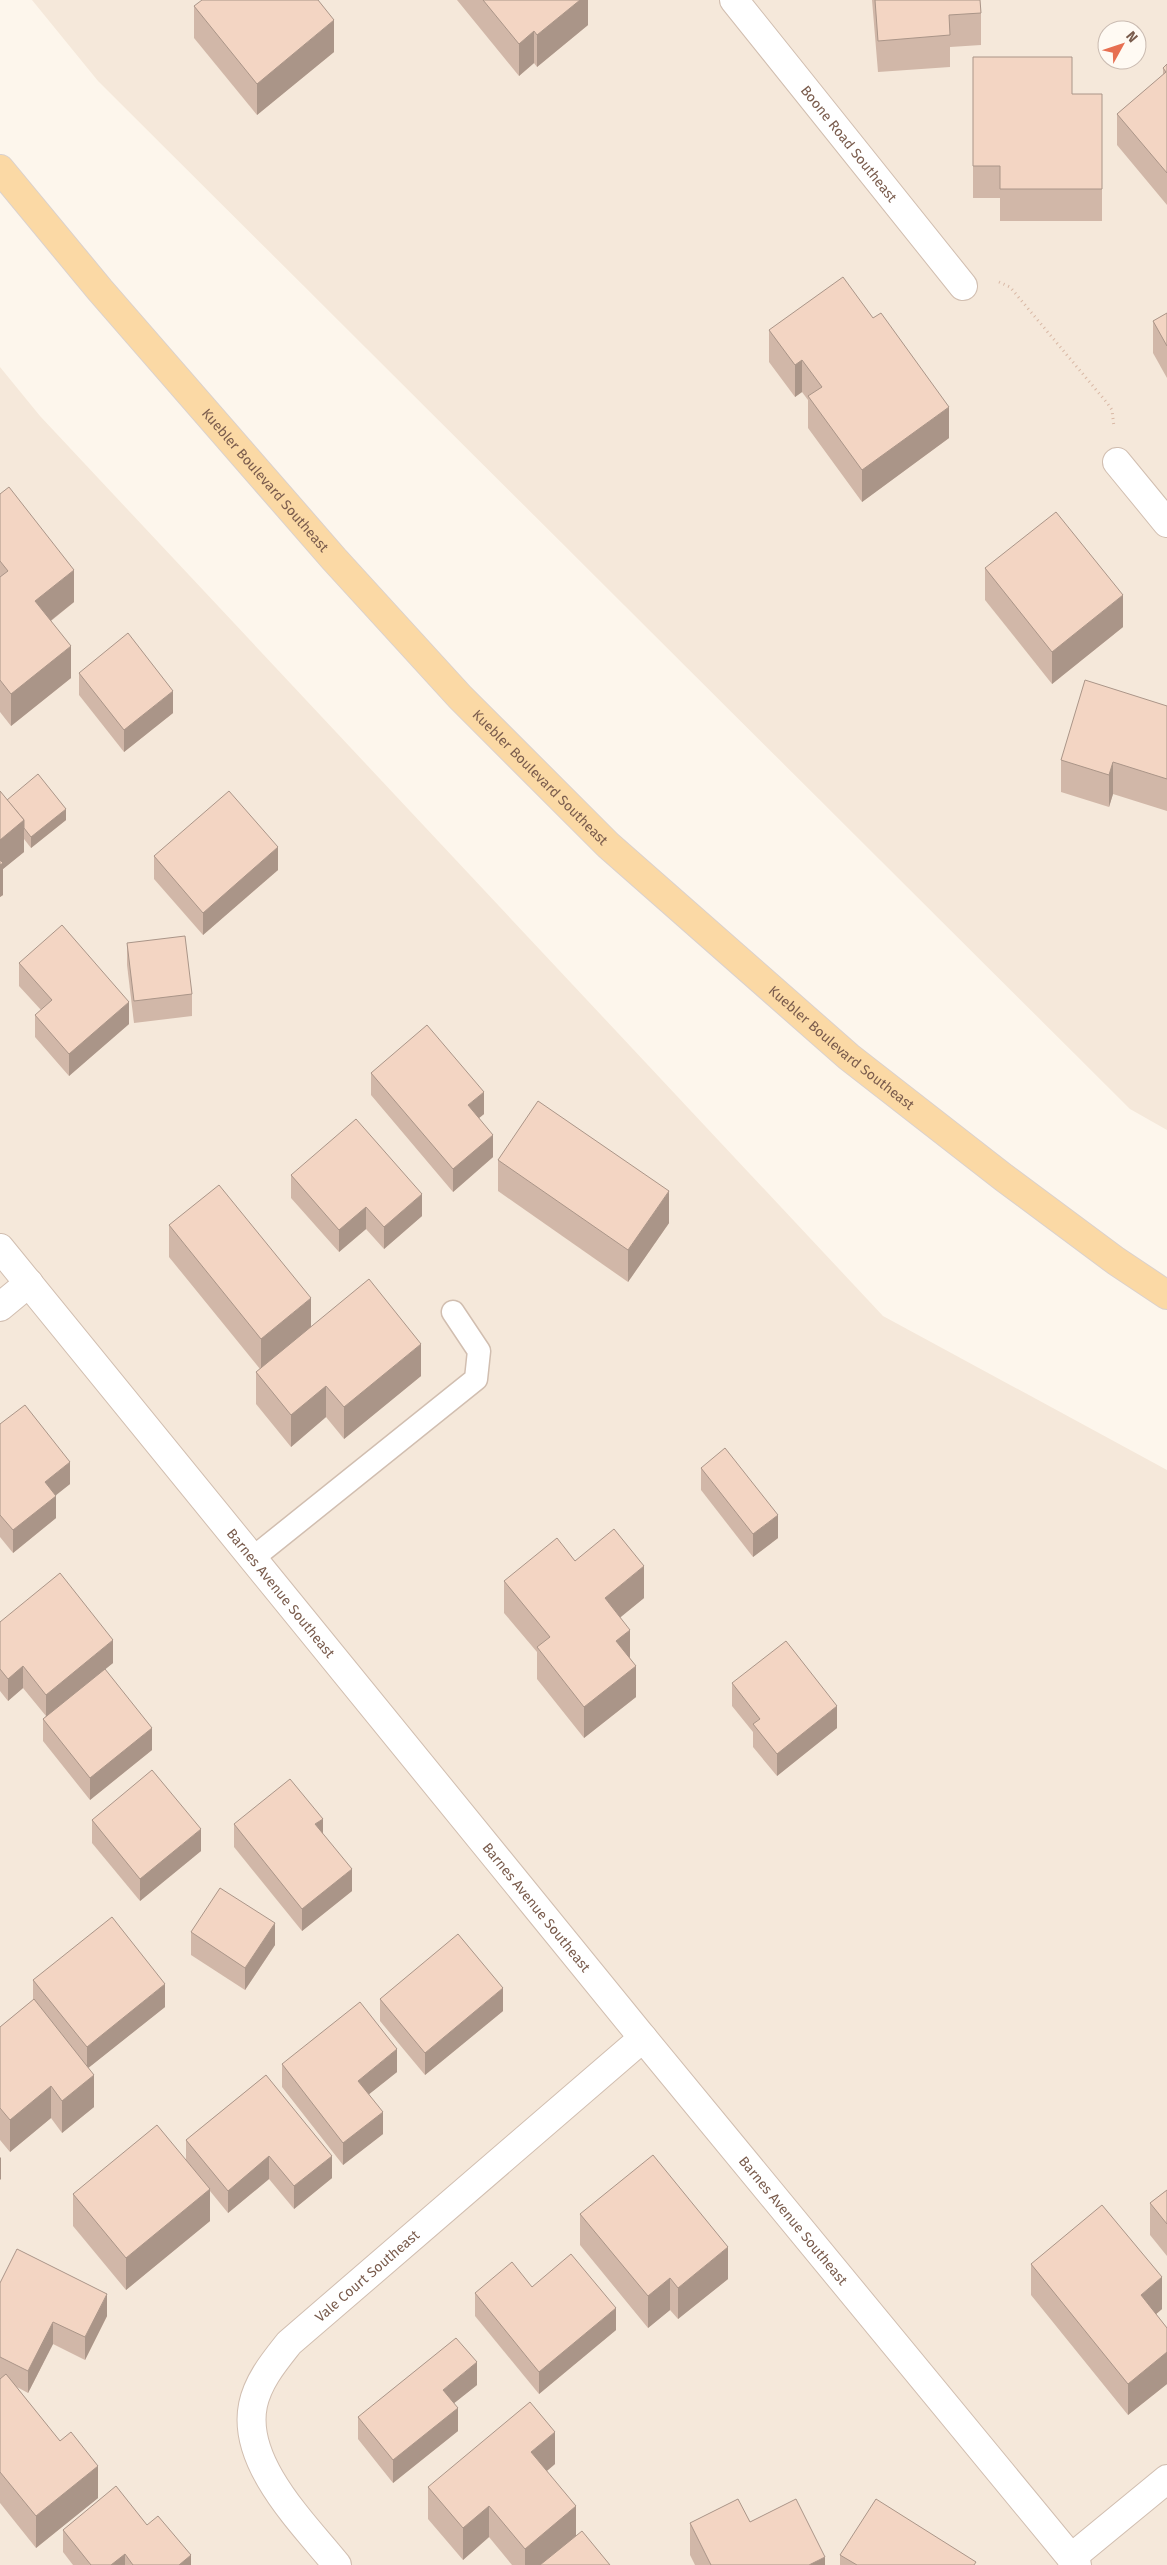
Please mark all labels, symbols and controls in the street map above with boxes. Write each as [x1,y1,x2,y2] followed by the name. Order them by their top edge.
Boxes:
[1097,20,1147,70] north arrow
[1122,28,1141,46] text: N
[797,82,901,206] street label: Boone Road Southeast
[198,405,333,556] street label: Kuebler Boulevard Southeast
[469,706,612,850] street label: Kuebler Boulevard Southeast
[765,982,918,1114] street label: Kuebler Boulevard Southeast
[223,1525,339,1662] street label: Barnes Avenue Southeast
[479,1839,594,1976] street label: Barnes Avenue Southeast
[735,2153,851,2289] street label: Barnes Avenue Southeast
[312,2226,424,2326] street label: Vale Court Southeast

